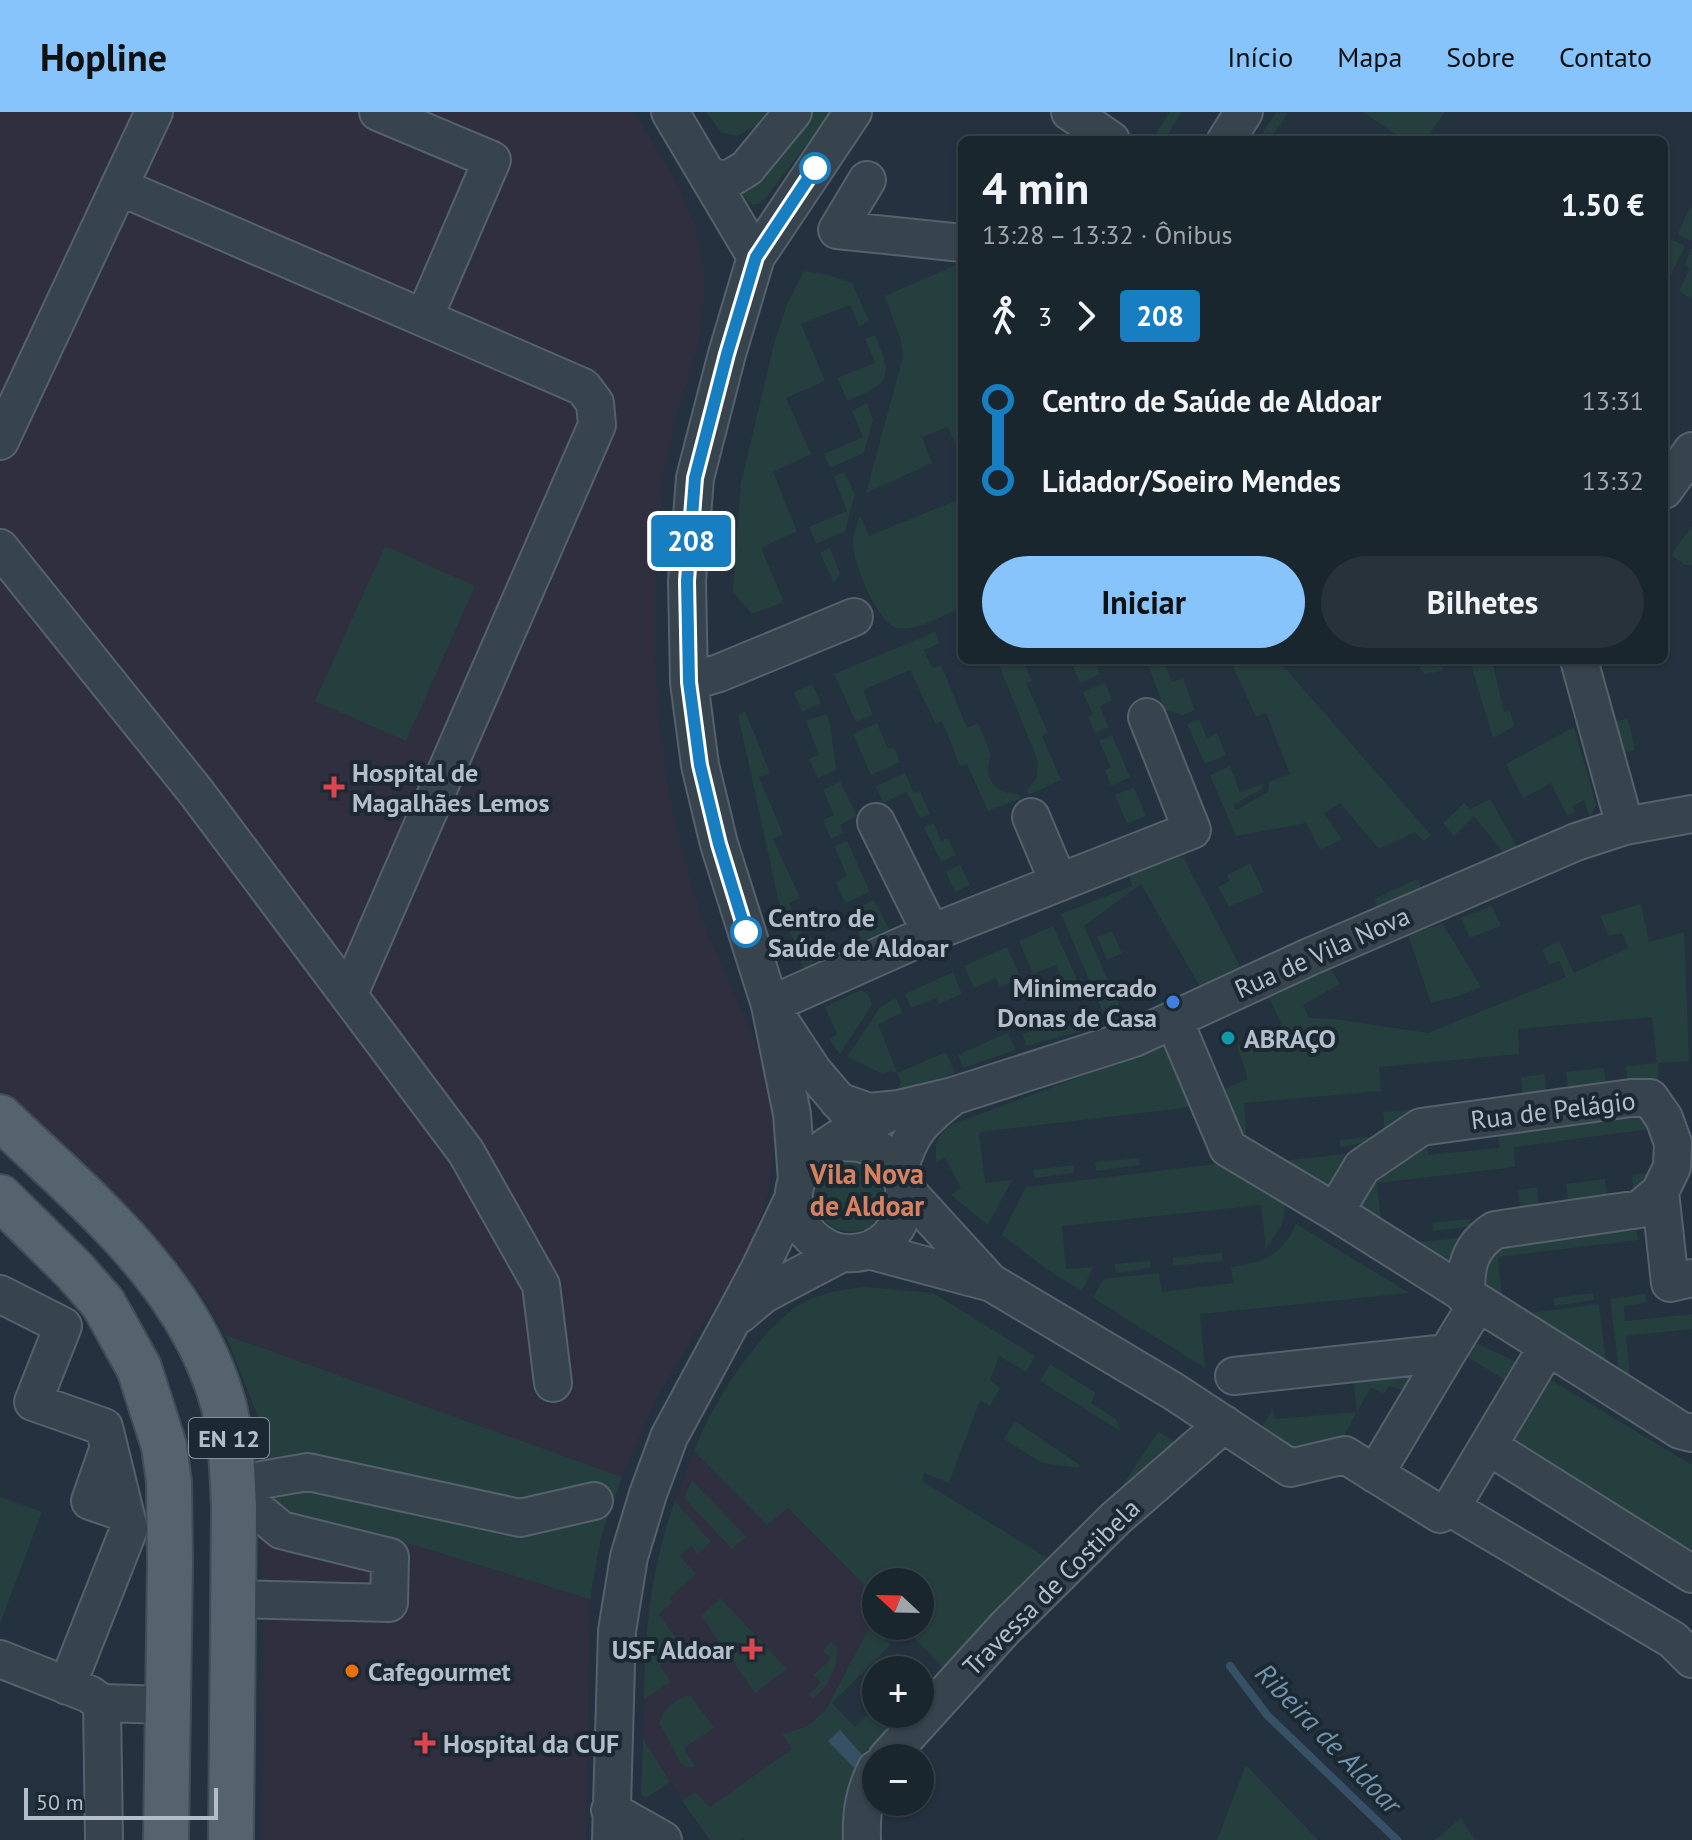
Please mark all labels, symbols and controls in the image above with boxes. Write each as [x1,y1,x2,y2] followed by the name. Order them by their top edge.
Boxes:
[40,32,167,81] text: Hopline
[1227,38,1293,75] text: Início
[1337,38,1402,75] text: Mapa
[1446,38,1515,75] text: Sobre
[1559,38,1652,75] text: Contato
[800,153,830,183] unlabelled marker
[982,159,1089,216] text: 4 min
[1561,185,1644,224] text: 1.50 €
[982,218,1232,251] text: 13:28 – 13:32 · Ônibus
[982,294,1026,338] icon: walk
[1064,294,1108,338] icon: forward
[1136,297,1184,334] text: 208
[1038,300,1052,333] text: 3
[1042,381,1381,420] text: Centro de Saúde de Aldoar
[1582,384,1644,417] text: 13:31
[1042,461,1341,500] text: Lidador/Soeiro Mendes
[1582,464,1644,497] text: 13:32
[645,515,737,567] line badge: 208
[667,522,715,559] text: 208
[982,556,1305,648] button: Iniciar
[1321,556,1644,648] button: Bilhetes
[352,756,550,819] place label: Hospital de Magalhães Lemos
[323,776,345,798] marker: Hospital de Magalhães Lemos
[1229,899,1415,1005] street label: Rua de Vila Nova
[768,901,949,964] place label: Centro de Saúde de Aldoar
[731,917,761,947] marker: Centro de Saúde de Aldoar
[997,971,1157,1034] place label: Minimercado Donas de Casa
[1164,993,1182,1011] marker: Minimercado Donas de Casa
[1244,1022,1336,1055] place label: ABRAÇO
[1219,1029,1237,1047] marker: ABRAÇO
[1469,1084,1637,1136] street label: Rua de Pelágio
[809,1155,924,1224] district label: Vila Nova de Aldoar
[189,1418,269,1458] road number: EN 12
[956,1492,1146,1682] street label: Travessa de Costibela
[862,1568,934,1640] north arrow
[862,1568,934,1816] map controls
[612,1633,735,1666] place label: USF Aldoar
[741,1638,763,1660] marker: USF Aldoar
[368,1655,511,1688] place label: Cafegourmet
[1248,1655,1412,1823] water label: Ribeira de Aldoar
[862,1656,934,1728] button: +
[343,1662,361,1680] marker: Cafegourmet
[443,1727,619,1760] place label: Hospital da CUF
[414,1732,436,1754] marker: Hospital da CUF
[862,1744,934,1816] button: −
[24,1784,218,1820] scale bar
[36,1788,84,1816] text: 50 m

